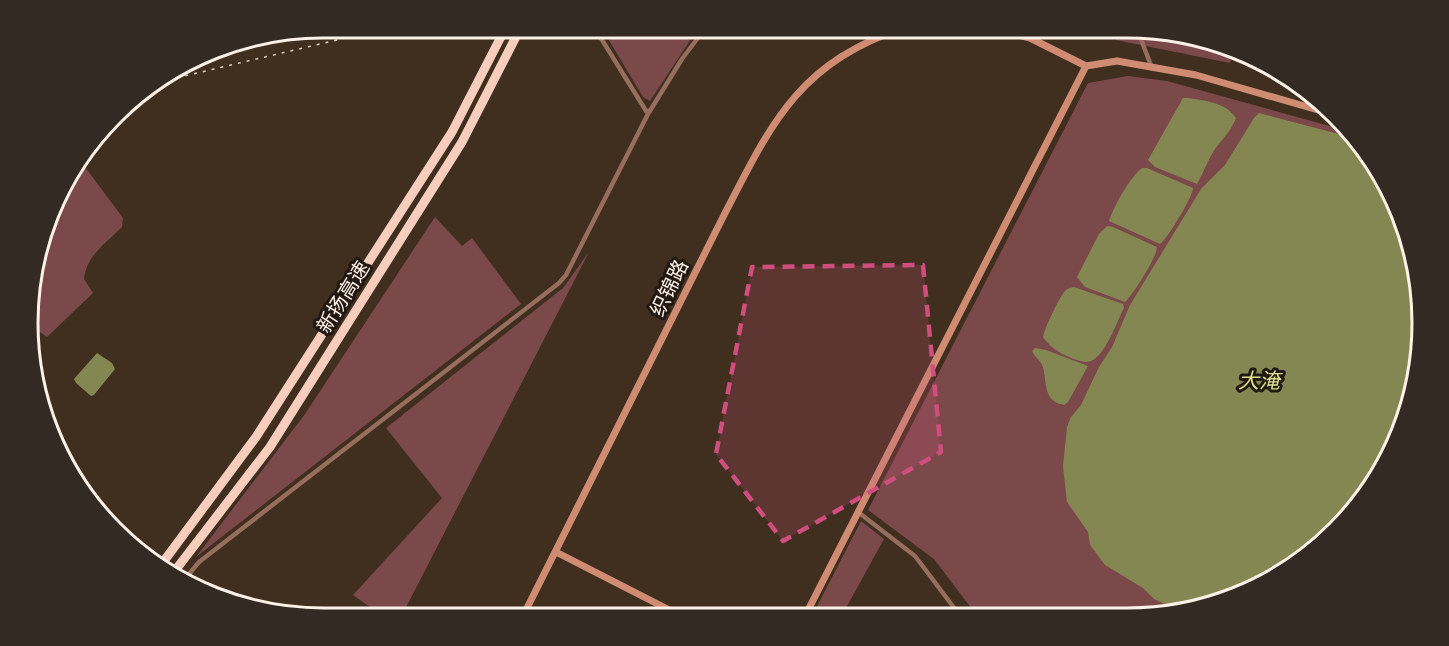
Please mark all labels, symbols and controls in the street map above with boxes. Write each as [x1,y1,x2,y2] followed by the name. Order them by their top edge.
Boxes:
[645,256,693,320] street label: 织锦路
[312,257,374,337] street label: 新扬高速
[1238,369,1283,393] water label: 大淹

